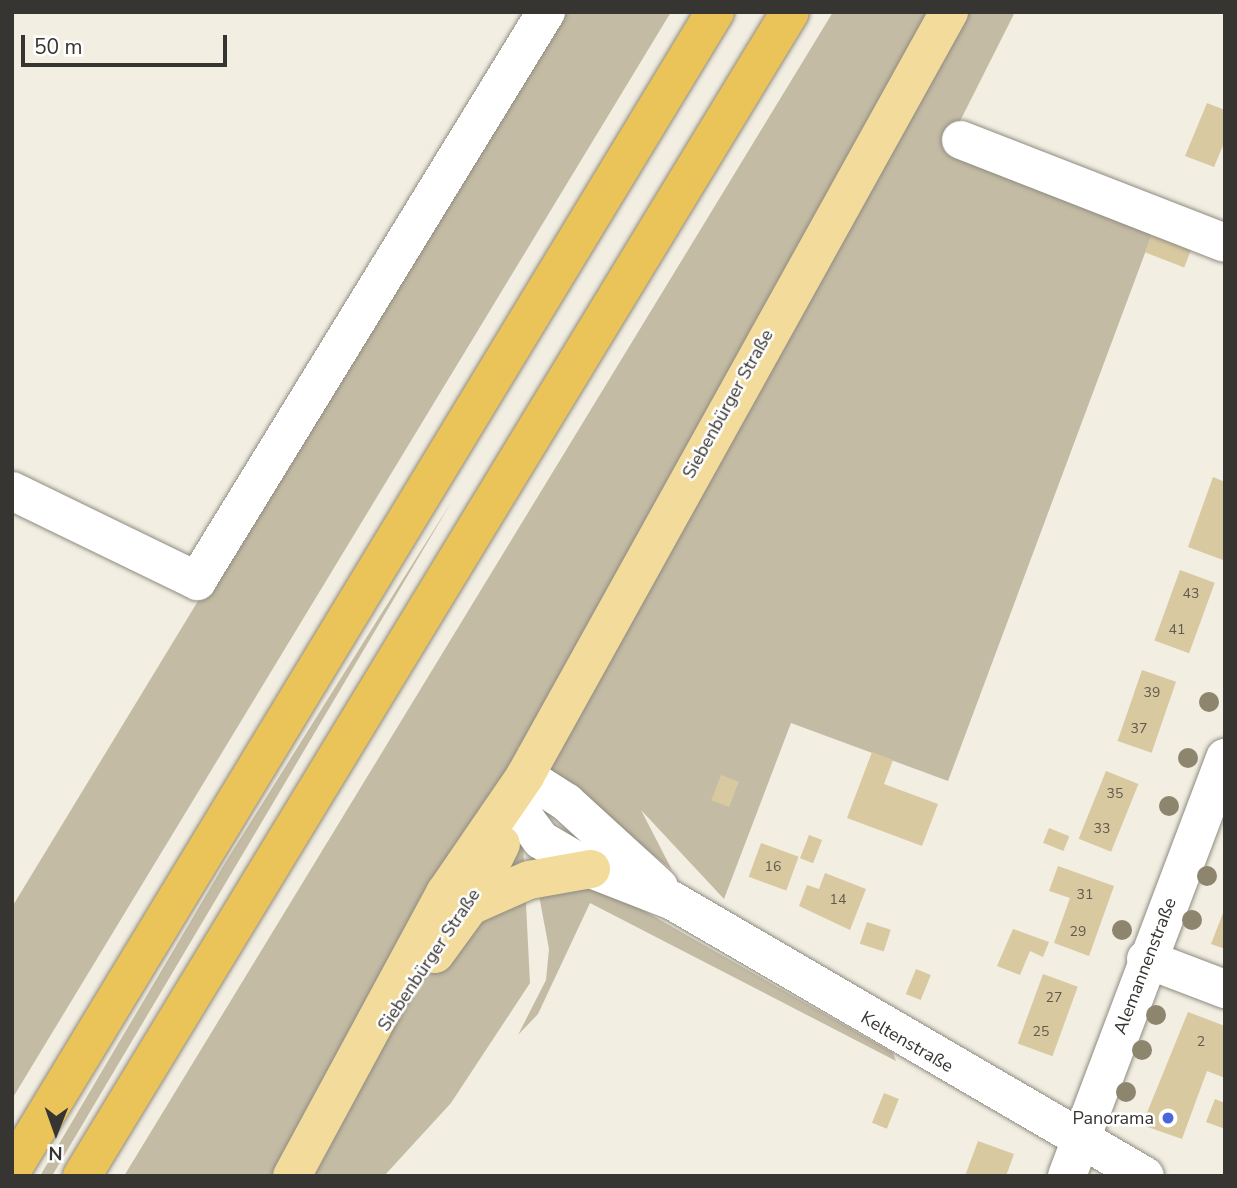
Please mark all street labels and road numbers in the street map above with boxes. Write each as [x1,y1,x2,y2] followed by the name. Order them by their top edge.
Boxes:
[678,326,778,482] street label: Siebenbürger Straße
[373,885,485,1035] street label: Siebenbürger Straße
[1109,895,1181,1037] street label: Alemannenstraße
[857,1007,957,1077] street label: Keltenstraße

